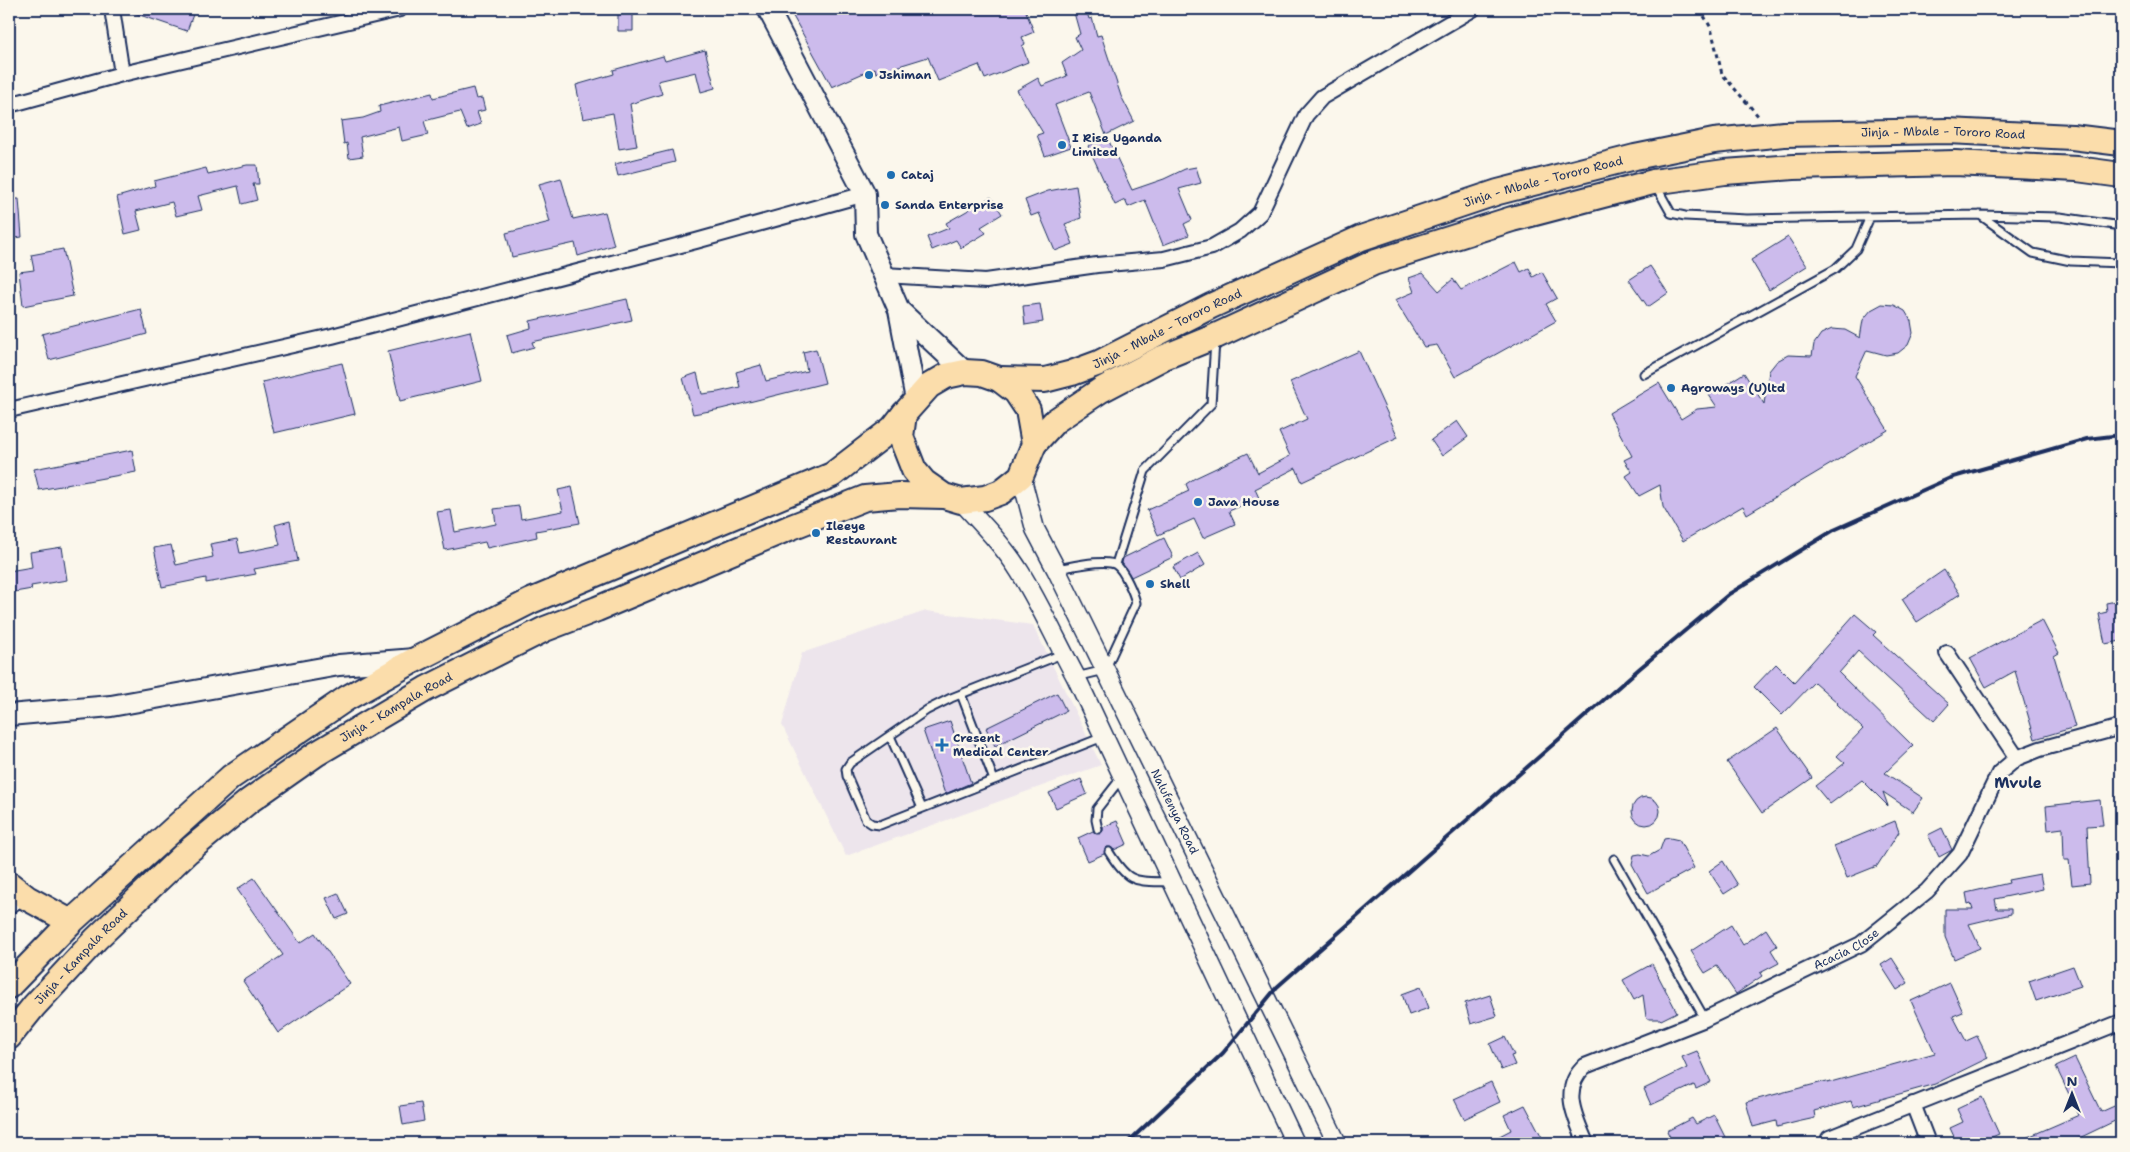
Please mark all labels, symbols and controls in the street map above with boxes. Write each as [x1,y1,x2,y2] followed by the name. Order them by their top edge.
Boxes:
[879,67,932,83] place label: Jshiman
[863,69,875,81] marker: Jshiman
[1861,123,2026,143] street label: Jinja - Mbale - Tororo Road
[1072,130,1162,160] place label: I Rise Uganda Limited
[1056,139,1068,151] marker: I Rise Uganda Limited
[1461,152,1625,211] street label: Jinja - Mbale - Tororo Road
[901,167,934,183] place label: Cataj
[885,169,897,181] marker: Cataj
[895,197,1004,213] place label: Sanda Enterprise
[879,199,891,211] marker: Sanda Enterprise
[1091,285,1245,373] street label: Jinja - Mbale - Tororo Road
[1681,380,1785,396] place label: Agroways (U)ltd
[1665,382,1677,394] marker: Agroways (U)ltd
[1208,494,1280,510] place label: Java House
[1192,496,1204,508] marker: Java House
[826,518,897,548] place label: Ileeye Restaurant
[810,527,822,539] marker: Ileeye Restaurant
[1160,576,1190,592] place label: Shell
[1144,578,1156,590] marker: Shell
[337,669,456,746] street label: Jinja - Kampala Road
[953,730,1049,760] place label: Cresent Medical Center
[935,738,949,752] marker: Cresent Medical Center
[1147,766,1203,857] street label: Nalufenya Road
[1994,773,2042,793] district label: Mvule
[31,905,131,1008] street label: Jinja - Kampala Road
[1811,924,1883,974] street label: Acacia Close
[2048,1070,2098,1120] north arrow
[2066,1072,2078,1090] text: N

